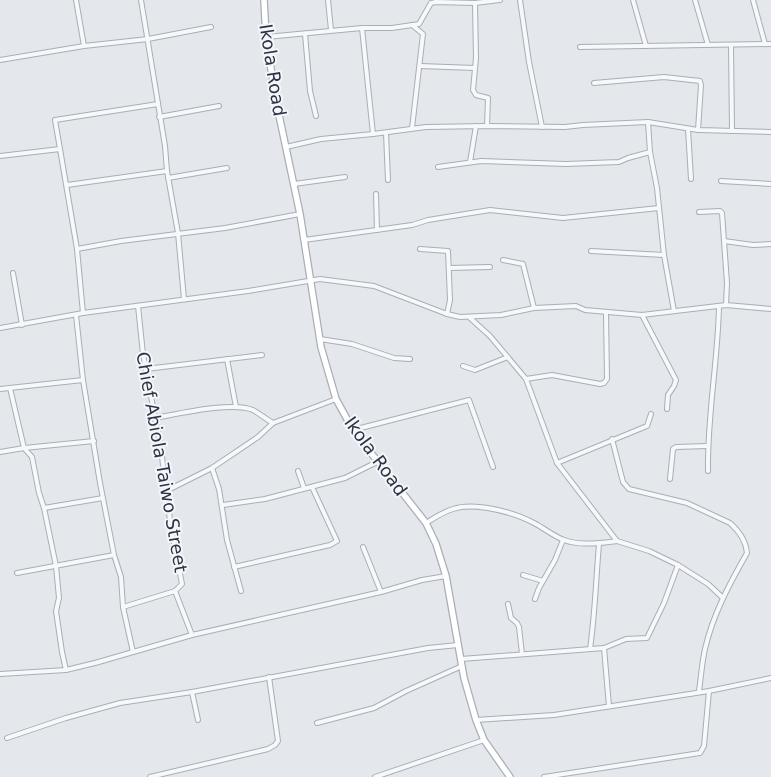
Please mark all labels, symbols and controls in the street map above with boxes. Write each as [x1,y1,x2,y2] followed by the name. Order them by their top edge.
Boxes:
[255,22,291,118] street label: Ikola Road
[132,350,192,574] street label: Chief Abiola Taiwo Street
[340,412,412,500] street label: Ikola Road

